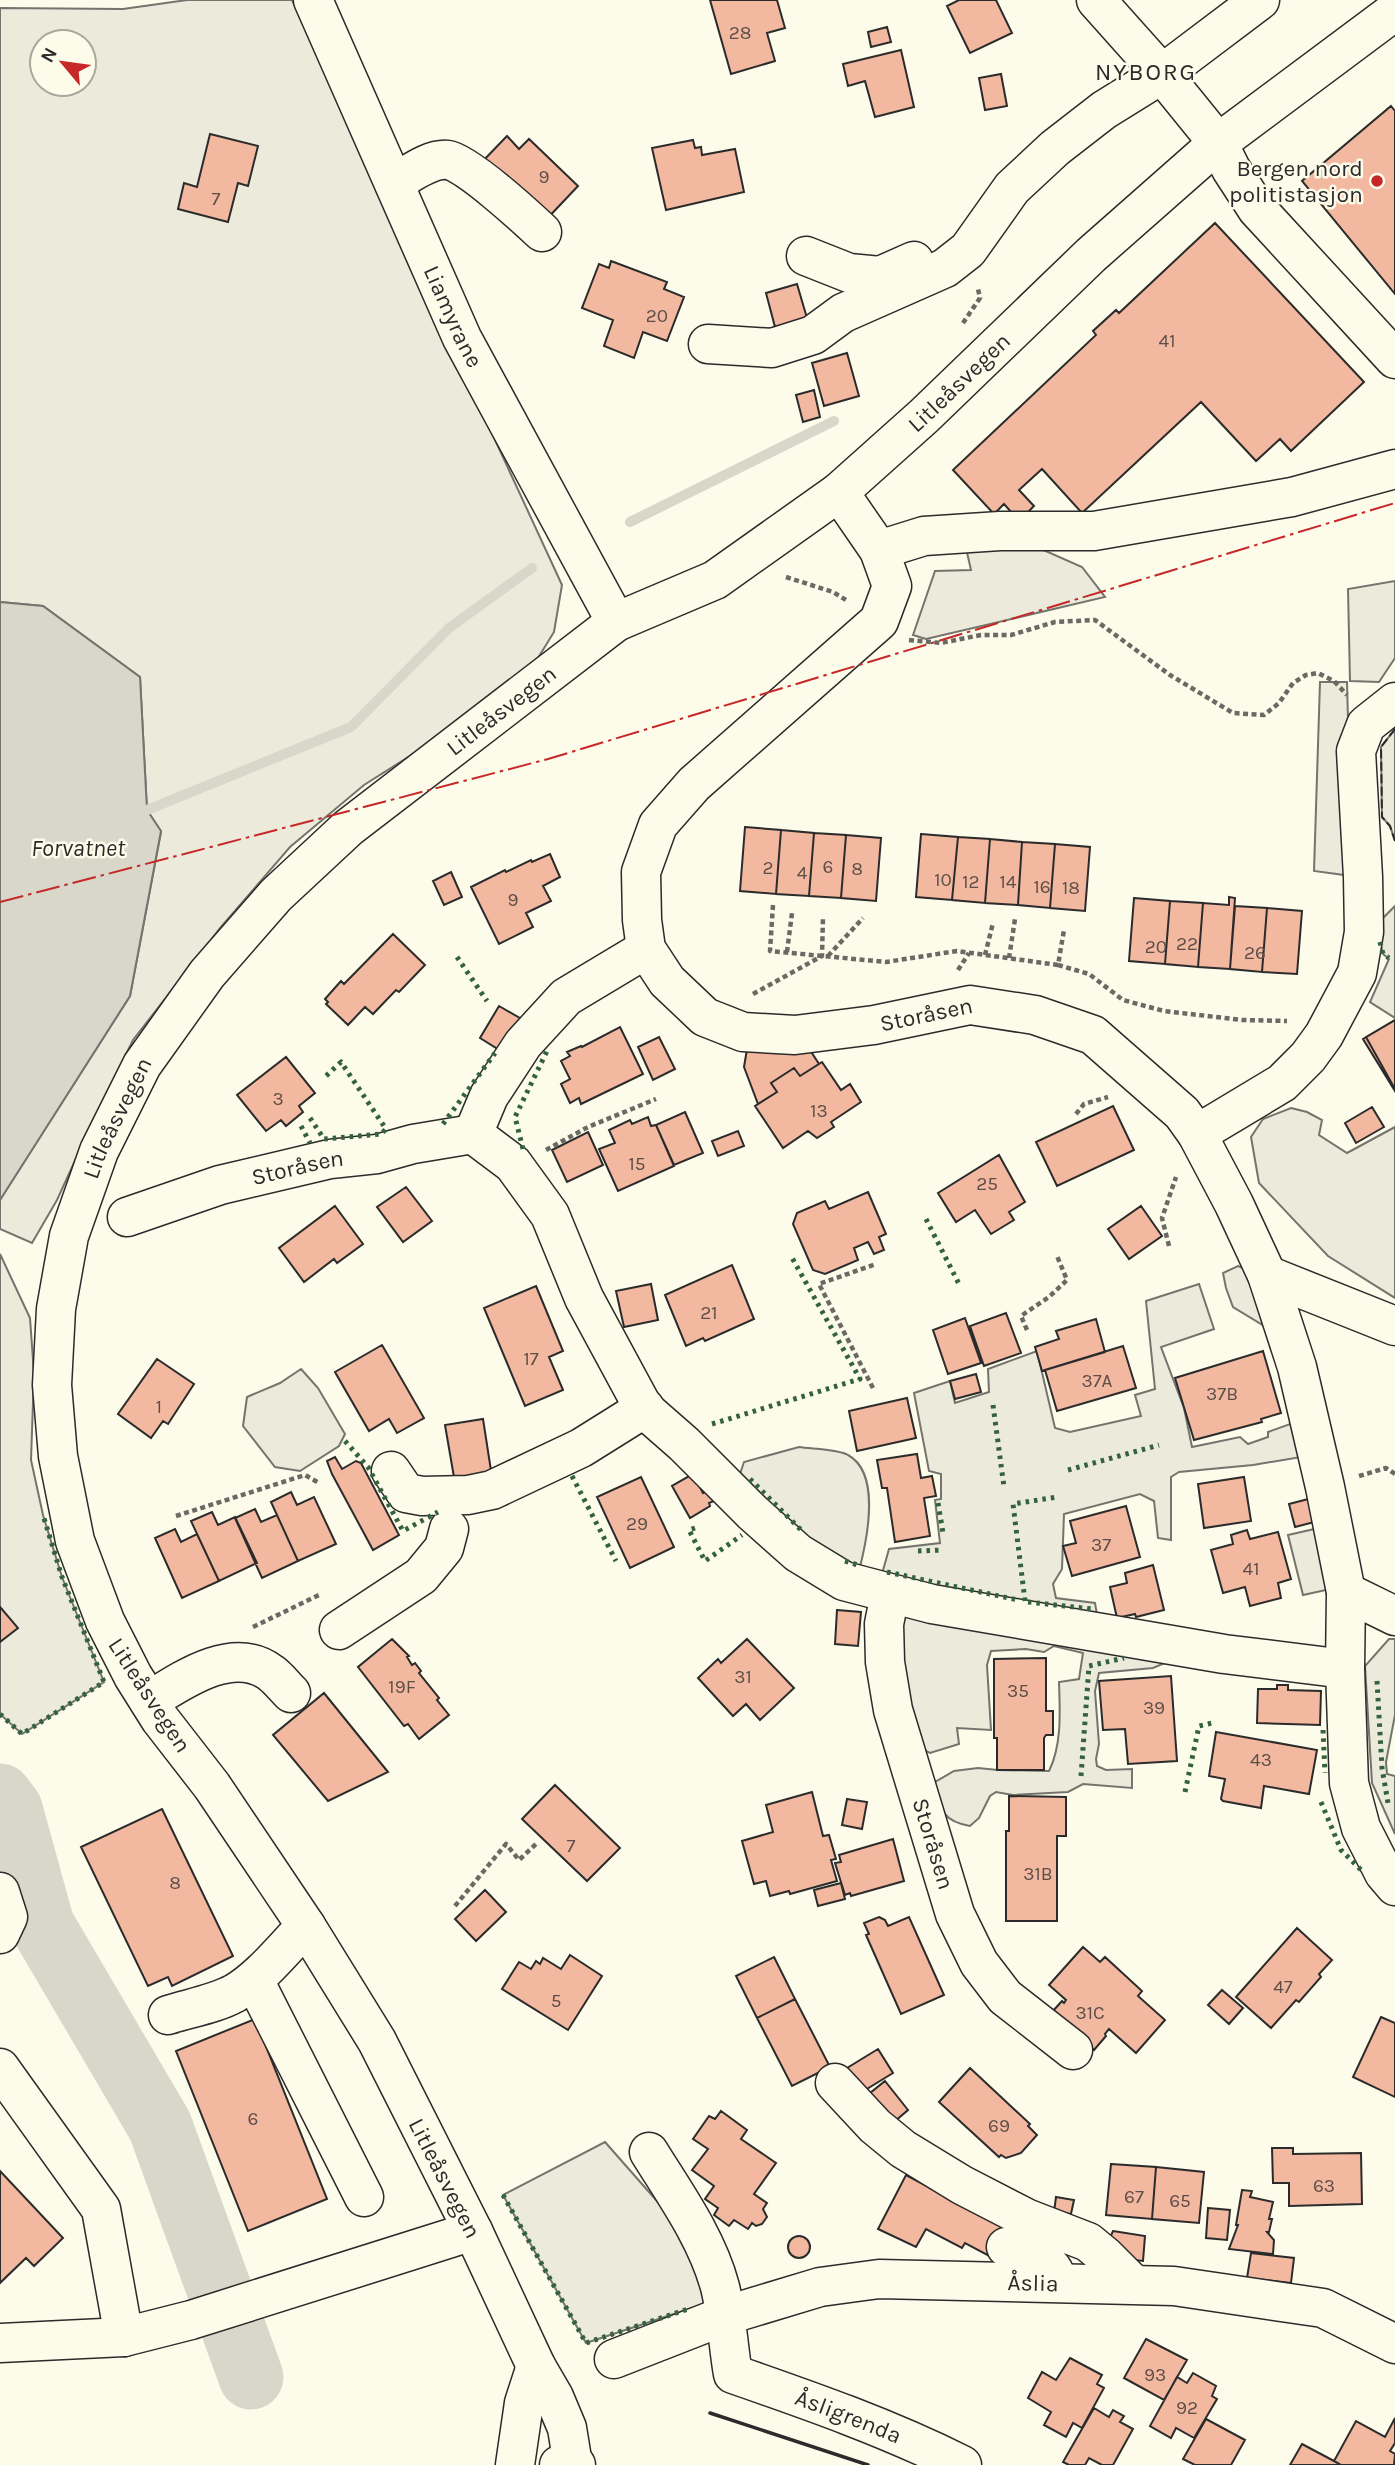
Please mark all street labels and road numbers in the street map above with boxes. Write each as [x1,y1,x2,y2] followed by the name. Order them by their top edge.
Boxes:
[418,261,488,372] street label: Liamyrane
[903,327,1016,438] street label: Litleåsvegen
[441,660,562,761] street label: Litleåsvegen
[878,992,975,1037] street label: Storåsen
[77,1053,158,1182] street label: Litleåsvegen
[249,1145,345,1191] street label: Storåsen
[103,1633,197,1758] street label: Litleåsvegen
[907,1795,960,1893] street label: Storåsen
[403,2114,486,2243] street label: Litleåsvegen
[1007,2269,1059,2297] street label: Åslia
[791,2384,906,2449] street label: Åsligrenda

